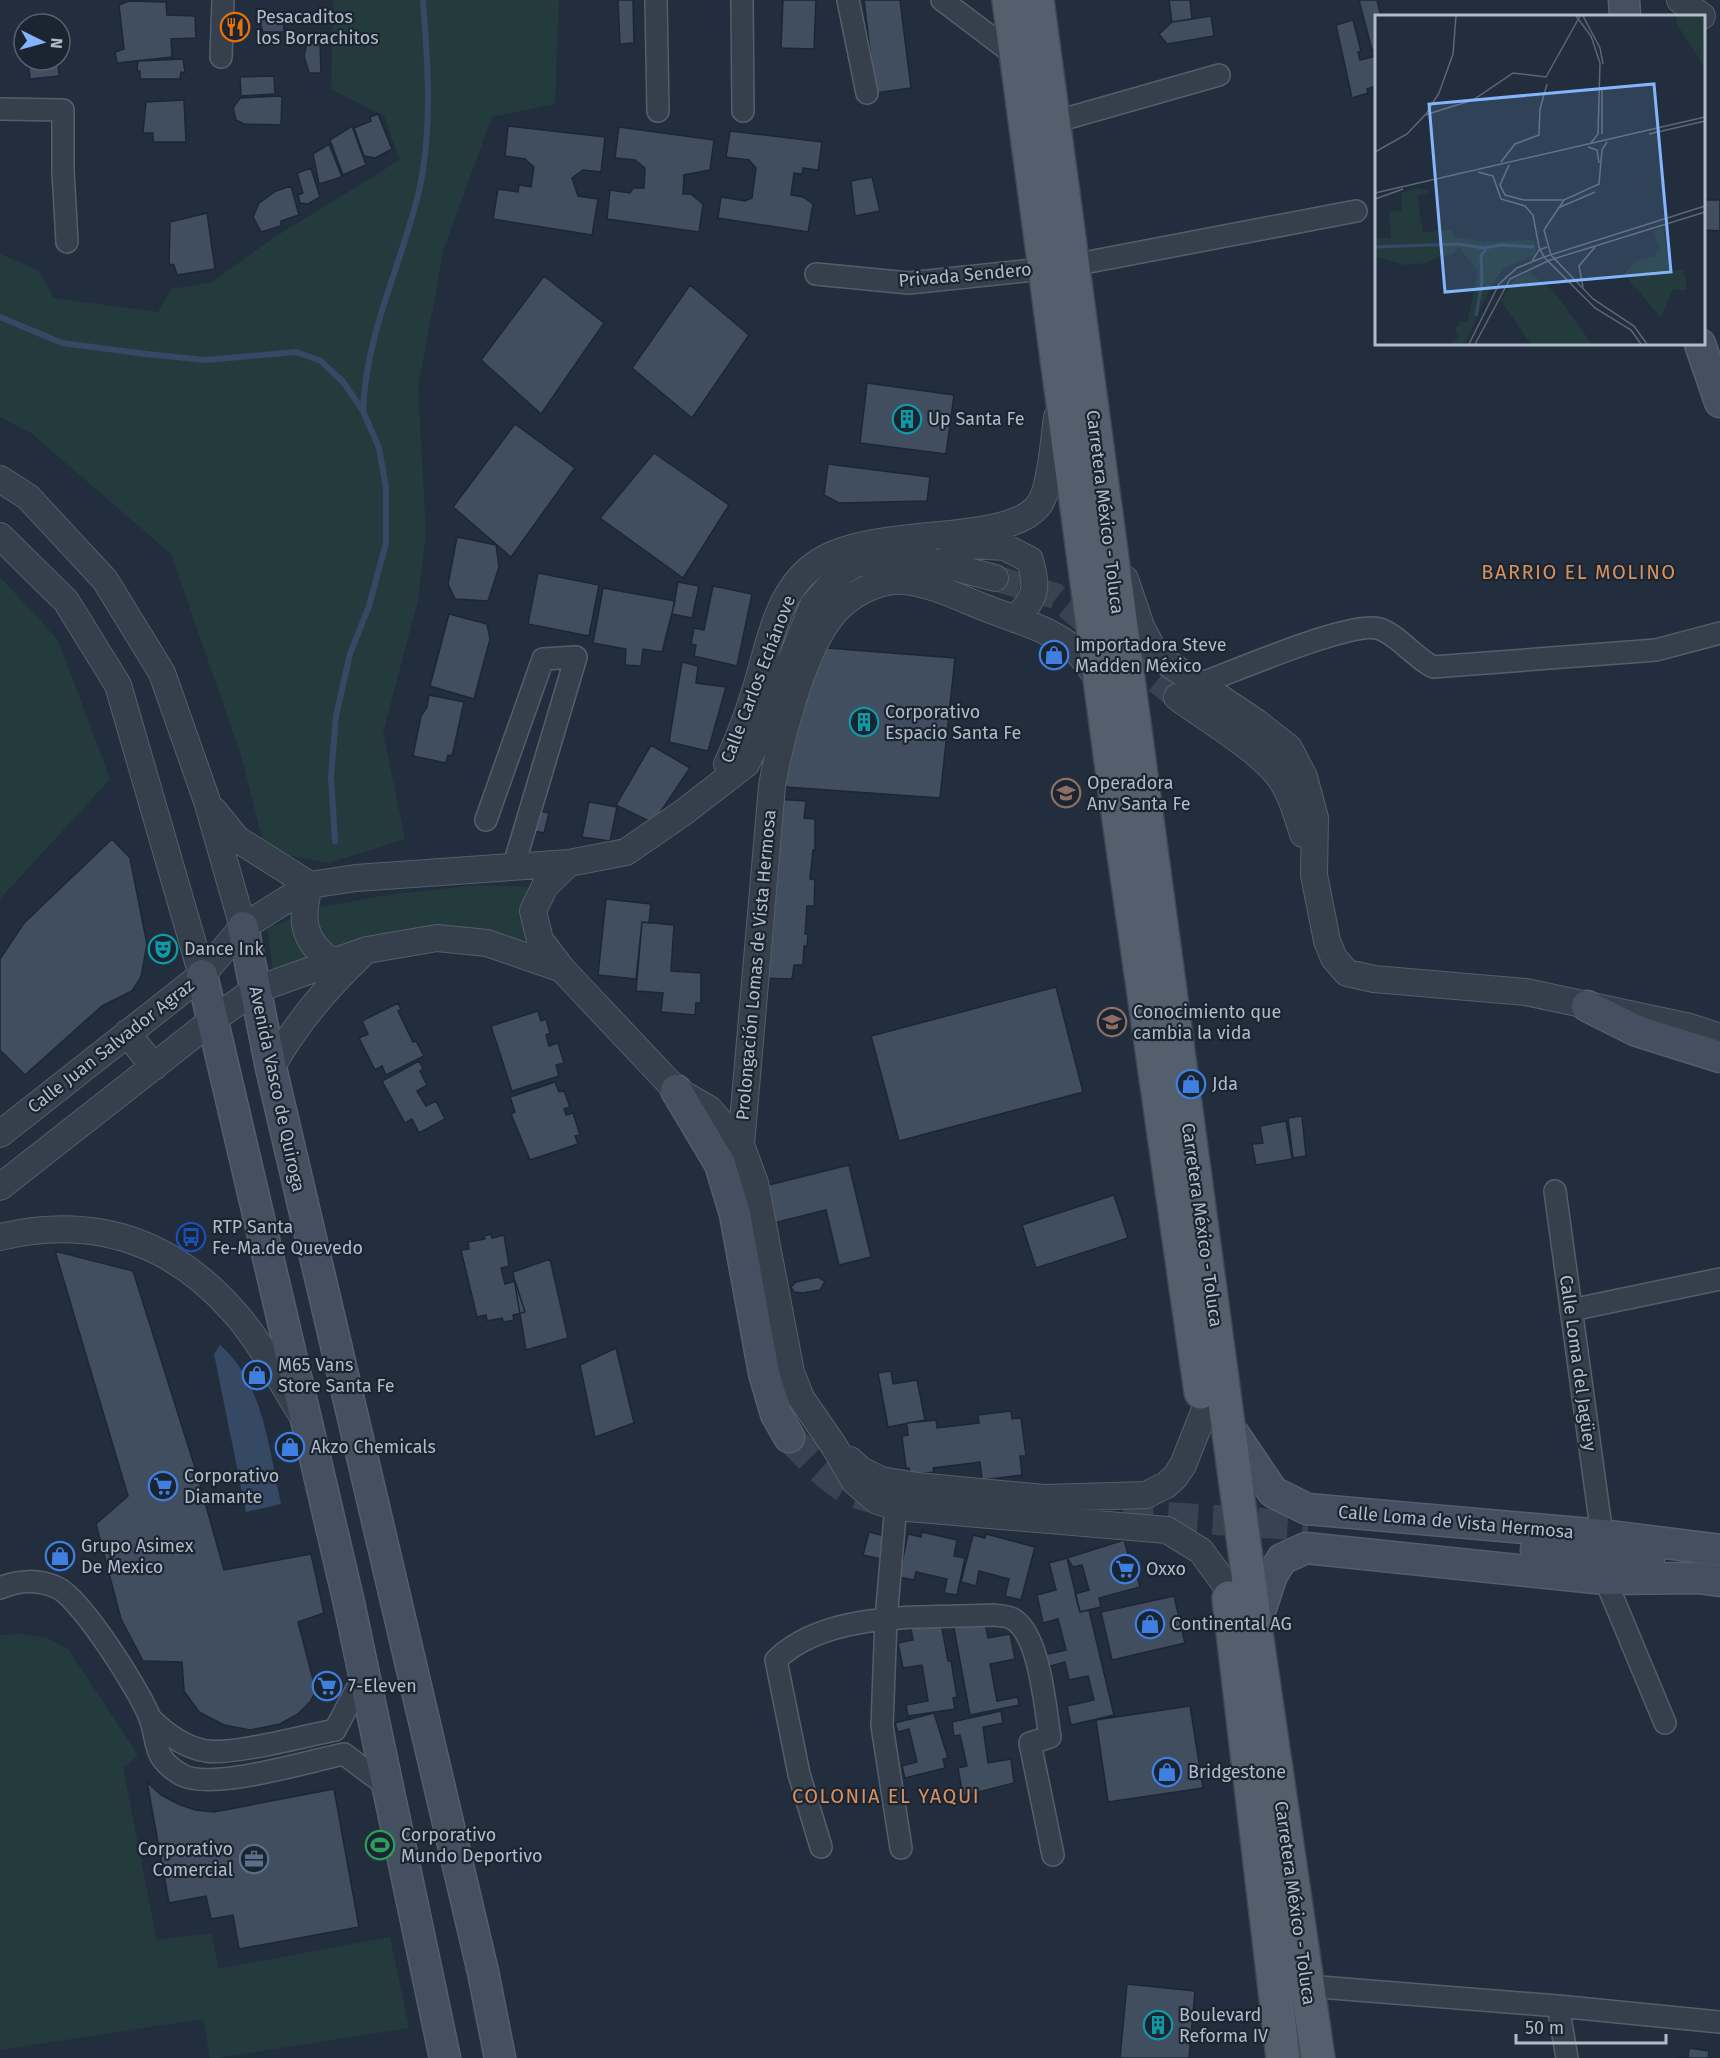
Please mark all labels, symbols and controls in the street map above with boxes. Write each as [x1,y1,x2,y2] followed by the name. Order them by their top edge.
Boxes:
[256,6,379,49] place label: Pesacaditos los Borrachitos
[219,11,251,43] restaurant icon: Pesacaditos los Borrachitos
[12,12,72,72] north arrow
[1375,15,1705,345] inset map
[47,37,66,49] text: N
[898,258,1032,292] street label: Privada Sendero
[891,403,923,435] building icon: Up Santa Fe
[928,408,1024,430] place label: Up Santa Fe
[1082,409,1128,615] street label: Carretera México - Toluca
[1481,560,1677,584] district label: BARRIO EL MOLINO
[716,592,800,766] street label: Calle Carlos Echánove
[1075,634,1227,677] place label: Importadora Steve Madden México
[1038,639,1070,671] shop icon: Importadora Steve Madden México
[885,701,1021,744] place label: Corporativo Espacio Santa Fe
[848,706,880,738] building icon: Corporativo Espacio Santa Fe
[1087,772,1190,815] place label: Operadora Anv Santa Fe
[1050,777,1082,809] school or university icon: Operadora Anv Santa Fe
[731,809,781,1121] street label: Prolongación Lomas de Vista Hermosa
[147,933,179,965] theatre icon: Dance Ink
[184,938,264,960] place label: Dance Ink
[23,974,199,1118] street label: Calle Juan Salvador Agraz
[244,984,310,1194] street label: Avenida Vasco de Quiroga
[1133,1001,1281,1044] place label: Conocimiento que cambia la vida
[1096,1006,1128,1038] school or university icon: Conocimiento que cambia la vida
[1175,1068,1207,1100] shop icon: Jda
[1212,1073,1238,1095] place label: Jda
[1177,1122,1227,1328] street label: Carretera México - Toluca
[212,1216,363,1259] place label: RTP Santa Fe-Ma.de Quevedo
[175,1221,207,1253] bus stop icon: RTP Santa Fe-Ma.de Quevedo
[1555,1274,1601,1453] street label: Calle Loma del Jagüey
[278,1354,395,1397] place label: M65 Vans Store Santa Fe
[241,1359,273,1391] shop icon: M65 Vans Store Santa Fe
[274,1431,306,1463] shop icon: Akzo Chemicals
[311,1436,436,1458] place label: Akzo Chemicals
[184,1465,279,1508] place label: Corporativo Diamante
[147,1470,179,1502] supermarket icon: Corporativo Diamante
[1337,1501,1575,1543] street label: Calle Loma de Vista Hermosa
[81,1535,194,1578] place label: Grupo Asimex De Mexico
[44,1540,76,1572] shop icon: Grupo Asimex De Mexico
[1109,1553,1141,1585] supermarket icon: Oxxo
[1146,1558,1186,1580] place label: Oxxo
[1134,1608,1166,1640] shop icon: Continental AG
[1171,1613,1292,1635] place label: Continental AG
[311,1670,343,1702] supermarket icon: 7-Eleven
[348,1675,417,1697] place label: 7-Eleven
[1151,1756,1183,1788] shop icon: Bridgestone
[1188,1761,1286,1783] place label: Bridgestone
[792,1784,980,1808] district label: COLONIA EL YAQUI
[1270,1800,1320,2006] street label: Carretera México - Toluca
[401,1824,543,1867] place label: Corporativo Mundo Deportivo
[364,1829,396,1861] sports icon: Corporativo Mundo Deportivo
[138,1838,233,1881] place label: Corporativo Comercial
[238,1843,270,1875] office icon: Corporativo Comercial
[1179,2004,1268,2047] place label: Boulevard Reforma IV
[1516,2007,1666,2045] scale bar
[1142,2009,1174,2041] building icon: Boulevard Reforma IV
[1525,2017,1564,2039] text: 50 m

